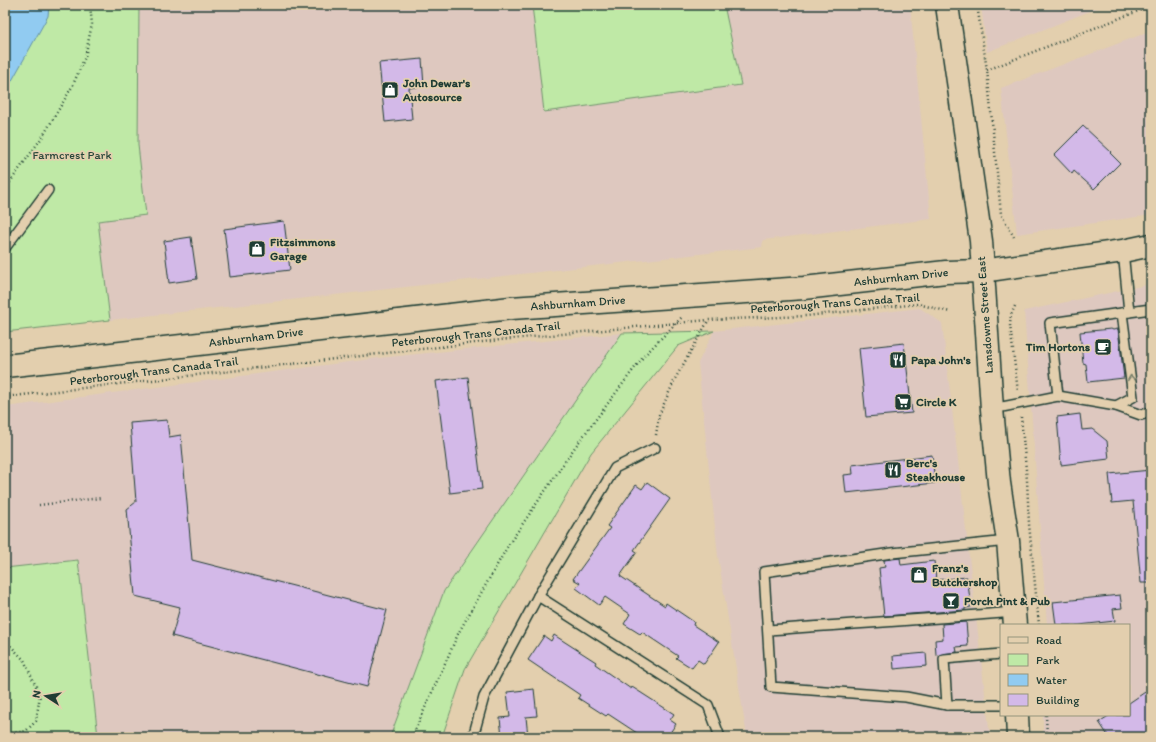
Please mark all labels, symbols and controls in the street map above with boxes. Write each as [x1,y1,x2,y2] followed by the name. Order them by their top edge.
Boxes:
[402,76,471,104] place label: John Dewar's Autosource
[380,80,400,100] shop icon: John Dewar's Autosource
[32,148,112,162] park label: Farmcrest Park
[270,235,336,264] place label: Fitzsimmons Garage
[247,239,267,259] shop icon: Fitzsimmons Garage
[974,255,996,374] street label: Lansdowne Street East
[853,265,949,289] street label: Ashburnham Drive
[750,290,921,316] street label: Peterborough Trans Canada Trail
[530,293,626,313] street label: Ashburnham Drive
[391,318,562,350] street label: Peterborough Trans Canada Trail
[208,324,304,350] street label: Ashburnham Drive
[1093,337,1113,357] cafe icon: Tim Hortons
[1025,340,1091,354] place label: Tim Hortons
[888,350,908,370] restaurant icon: Papa John's
[911,353,971,368] place label: Papa John's
[69,354,240,388] street label: Peterborough Trans Canada Trail
[1127,375,1136,381] one-way arrow
[893,392,913,412] supermarket icon: Circle K
[916,395,957,409] place label: Circle K
[906,456,965,484] place label: Berc's Steakhouse
[883,460,903,480] restaurant icon: Berc's Steakhouse
[932,561,998,590] place label: Franz's Butchershop
[909,565,929,585] shop icon: Franz's Butchershop
[941,591,961,611] bar icon: Porch Pint & Pub
[964,594,1050,608] place label: Porch Pint & Pub
[1000,624,1130,716] legend
[1036,633,1062,647] text: Road
[1036,653,1060,667] text: Park
[1036,673,1067,687] text: Water
[26,676,66,716] north arrow
[30,689,44,699] text: N
[1036,693,1080,707] text: Building

